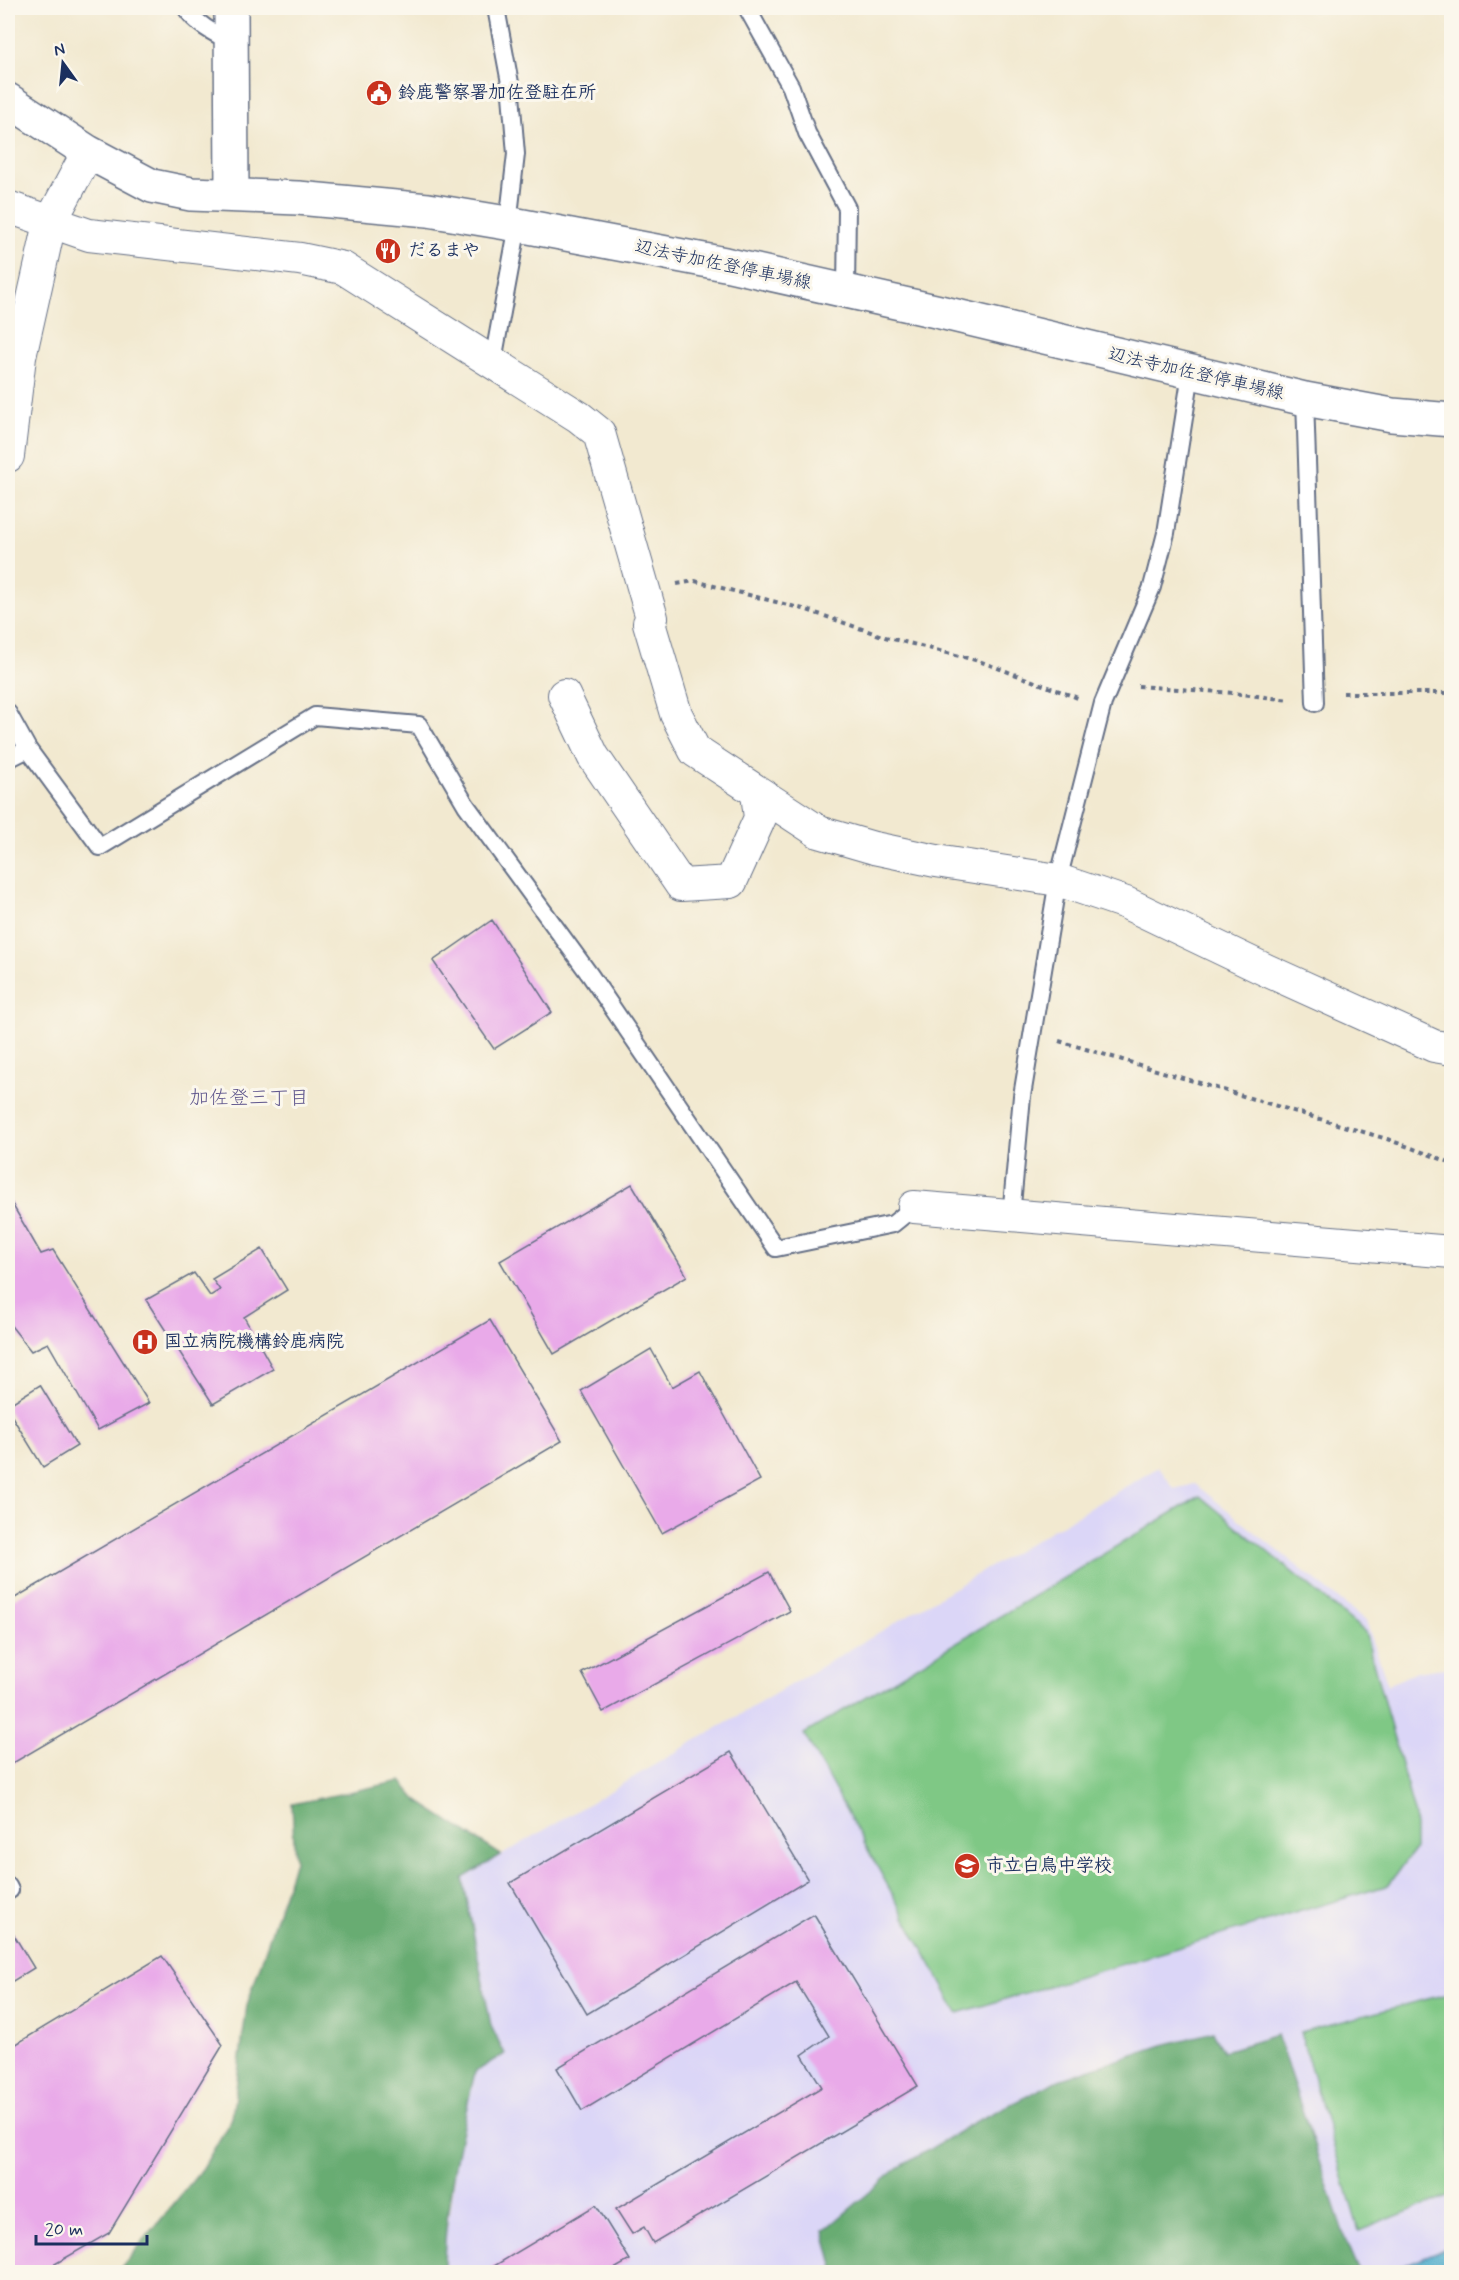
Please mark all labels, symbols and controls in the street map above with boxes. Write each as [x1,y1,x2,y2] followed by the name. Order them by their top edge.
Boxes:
[33,33,93,93] north arrow
[52,38,67,61] text: N
[364,78,394,108] public building icon: 鈴鹿警察署加佐登駐在所
[398,81,596,105] place label: 鈴鹿警察署加佐登駐在所
[632,235,814,295] street label: 辺法寺加佐登停車場線
[373,236,403,266] restaurant icon: だるまや
[408,239,480,263] place label: だるまや
[1106,342,1286,406] street label: 辺法寺加佐登停車場線
[189,1085,309,1112] district label: 加佐登三丁目
[130,1327,160,1357] hospital icon: 国立病院機構鈴鹿病院
[164,1330,344,1354] place label: 国立病院機構鈴鹿病院
[952,1851,982,1881] school or university icon: 市立白鳥中学校
[986,1854,1112,1878] place label: 市立白鳥中学校
[36,2208,147,2246] scale bar
[45,2218,83,2242] text: 20 m

